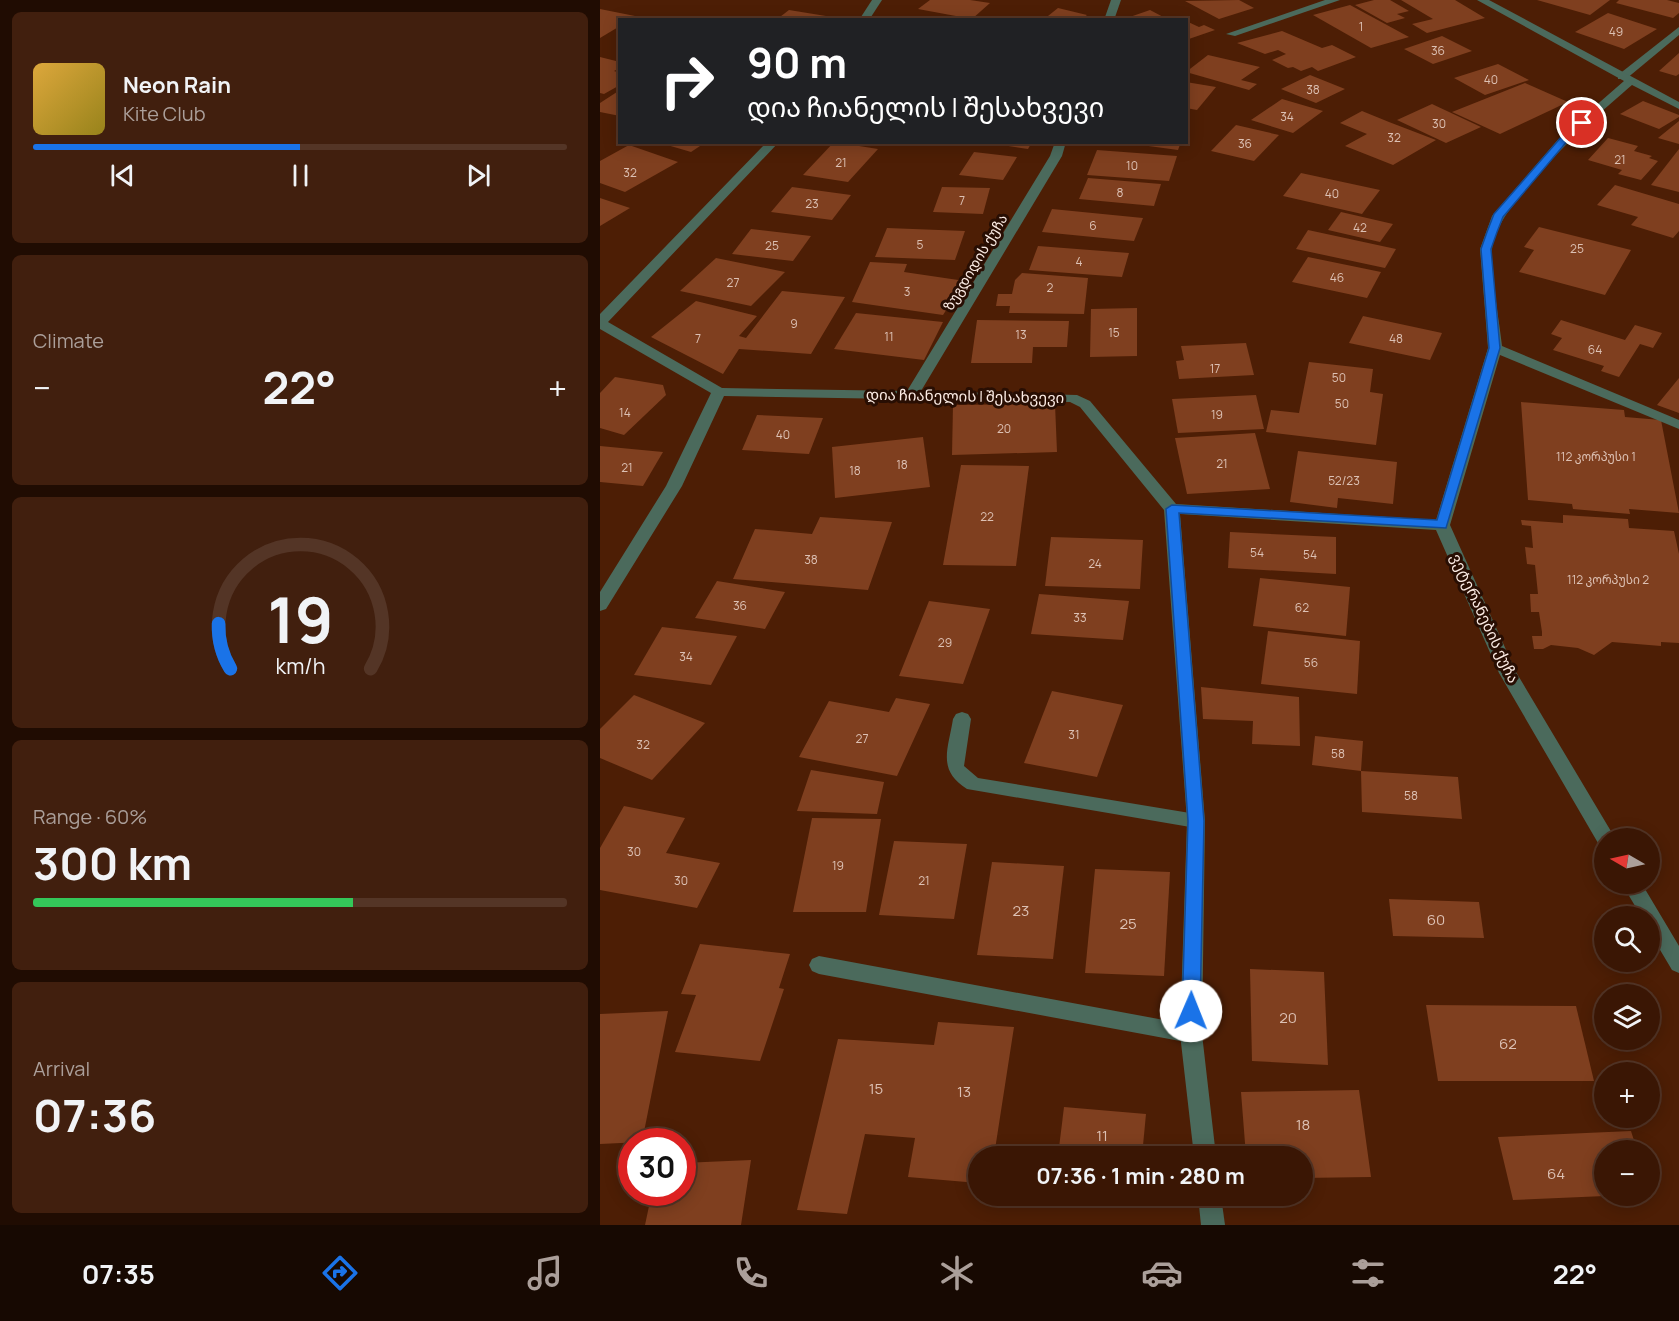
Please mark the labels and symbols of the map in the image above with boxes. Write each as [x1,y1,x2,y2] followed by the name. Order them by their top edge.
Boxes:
[1359,18,1363,35] house number: 1
[1609,23,1623,40] house number: 49
[1431,42,1445,59] house number: 36
[1484,71,1498,88] house number: 40
[1306,81,1320,98] house number: 38
[1556,97,1607,148] pin
[1280,108,1294,125] house number: 34
[1432,115,1446,132] house number: 30
[1387,129,1401,146] house number: 32
[1238,135,1252,152] house number: 36
[1614,151,1626,168] house number: 21
[835,154,847,171] house number: 21
[1126,157,1138,174] house number: 10
[623,164,637,181] house number: 32
[1117,184,1124,201] house number: 8
[1325,185,1339,202] house number: 40
[959,192,965,209] house number: 7
[805,195,819,212] house number: 23
[939,210,1011,314] street label: ზუგდიდის ქუჩა
[1089,217,1097,234] house number: 6
[1353,219,1367,236] house number: 42
[917,236,924,253] house number: 5
[765,237,779,254] house number: 25
[1570,240,1584,257] house number: 25
[1075,253,1083,270] house number: 4
[1330,269,1344,286] house number: 46
[727,274,739,291] house number: 27
[1047,279,1054,296] house number: 2
[904,283,910,300] house number: 3
[790,315,798,332] house number: 9
[1108,324,1120,341] house number: 15
[1015,326,1027,343] house number: 13
[884,328,894,345] house number: 11
[695,330,701,347] house number: 7
[1389,330,1403,347] house number: 48
[1588,341,1602,358] house number: 64
[1210,360,1220,377] house number: 17
[1332,369,1346,386] house number: 50
[866,384,1064,408] street label: დია ჩიანელის I შესახვევი
[1335,395,1349,412] house number: 50
[619,404,631,421] house number: 14
[1211,406,1223,423] house number: 19
[997,420,1011,437] house number: 20
[776,426,790,443] house number: 40
[1556,448,1636,465] house number: 112 კორპუსი 1
[1216,455,1228,472] house number: 21
[896,456,908,473] house number: 18
[621,459,633,476] house number: 21
[849,462,861,479] house number: 18
[1328,472,1360,489] house number: 52/23
[980,508,994,525] house number: 22
[1250,544,1264,561] house number: 54
[1303,546,1317,563] house number: 54
[1446,550,1524,686] street label: ვეტერანების ქუჩა
[804,551,818,568] house number: 38
[1088,555,1102,572] house number: 24
[1567,571,1649,588] house number: 112 კორპუსი 2
[733,597,747,614] house number: 36
[1295,599,1309,616] house number: 62
[1073,609,1087,626] house number: 33
[938,634,952,651] house number: 29
[679,648,693,665] house number: 34
[1304,654,1318,671] house number: 56
[1068,726,1080,743] house number: 31
[856,730,868,747] house number: 27
[636,736,650,753] house number: 32
[1331,745,1345,762] house number: 58
[1404,787,1418,804] house number: 58
[1594,828,1660,894] north arrow
[627,843,641,860] house number: 30
[832,857,844,874] house number: 19
[674,872,688,889] house number: 30
[918,872,930,889] house number: 21
[1013,900,1029,921] house number: 23
[1427,909,1445,930] house number: 60
[1119,913,1137,934] house number: 25
[1159,979,1223,1043] position arrow
[1279,1007,1297,1028] house number: 20
[1499,1033,1517,1054] house number: 62
[869,1078,883,1099] house number: 15
[957,1081,971,1102] house number: 13
[1296,1114,1310,1135] house number: 18
[1096,1125,1108,1146] house number: 11
[618,1128,696,1206] speed limit sign: 30
[1547,1163,1565,1184] house number: 64

